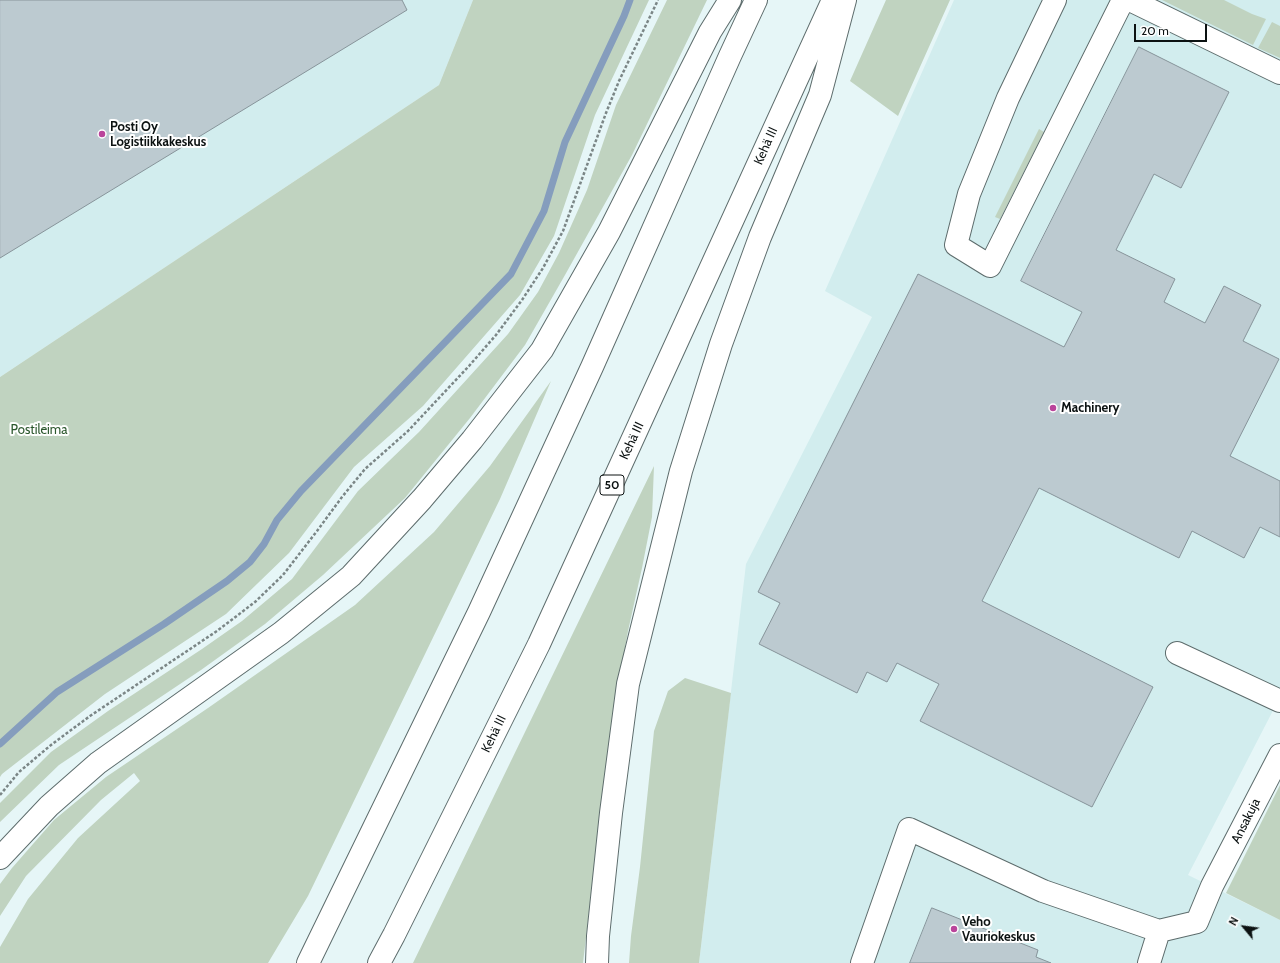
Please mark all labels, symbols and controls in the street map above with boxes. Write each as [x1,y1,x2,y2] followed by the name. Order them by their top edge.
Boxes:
[1136,16,1209,42] scale bar
[1141,23,1169,38] text: 20 m
[110,119,206,150] place label: Posti Oy Logistiikkakeskus
[751,125,781,167] street label: Kehä III
[97,129,107,139] marker: Posti Oy Logistiikkakeskus
[1061,400,1120,416] place label: Machinery
[1048,403,1058,413] marker: Machinery
[617,420,647,462] street label: Kehä III
[11,422,67,438] park label: Postileima
[600,475,624,495] road number: 50
[478,713,510,755] street label: Kehä III
[1228,796,1264,846] street label: Ansakuja
[1224,907,1264,947] north arrow
[962,914,1035,945] place label: Veho Vauriokeskus
[1225,914,1242,928] text: N
[949,924,959,934] marker: Veho Vauriokeskus

